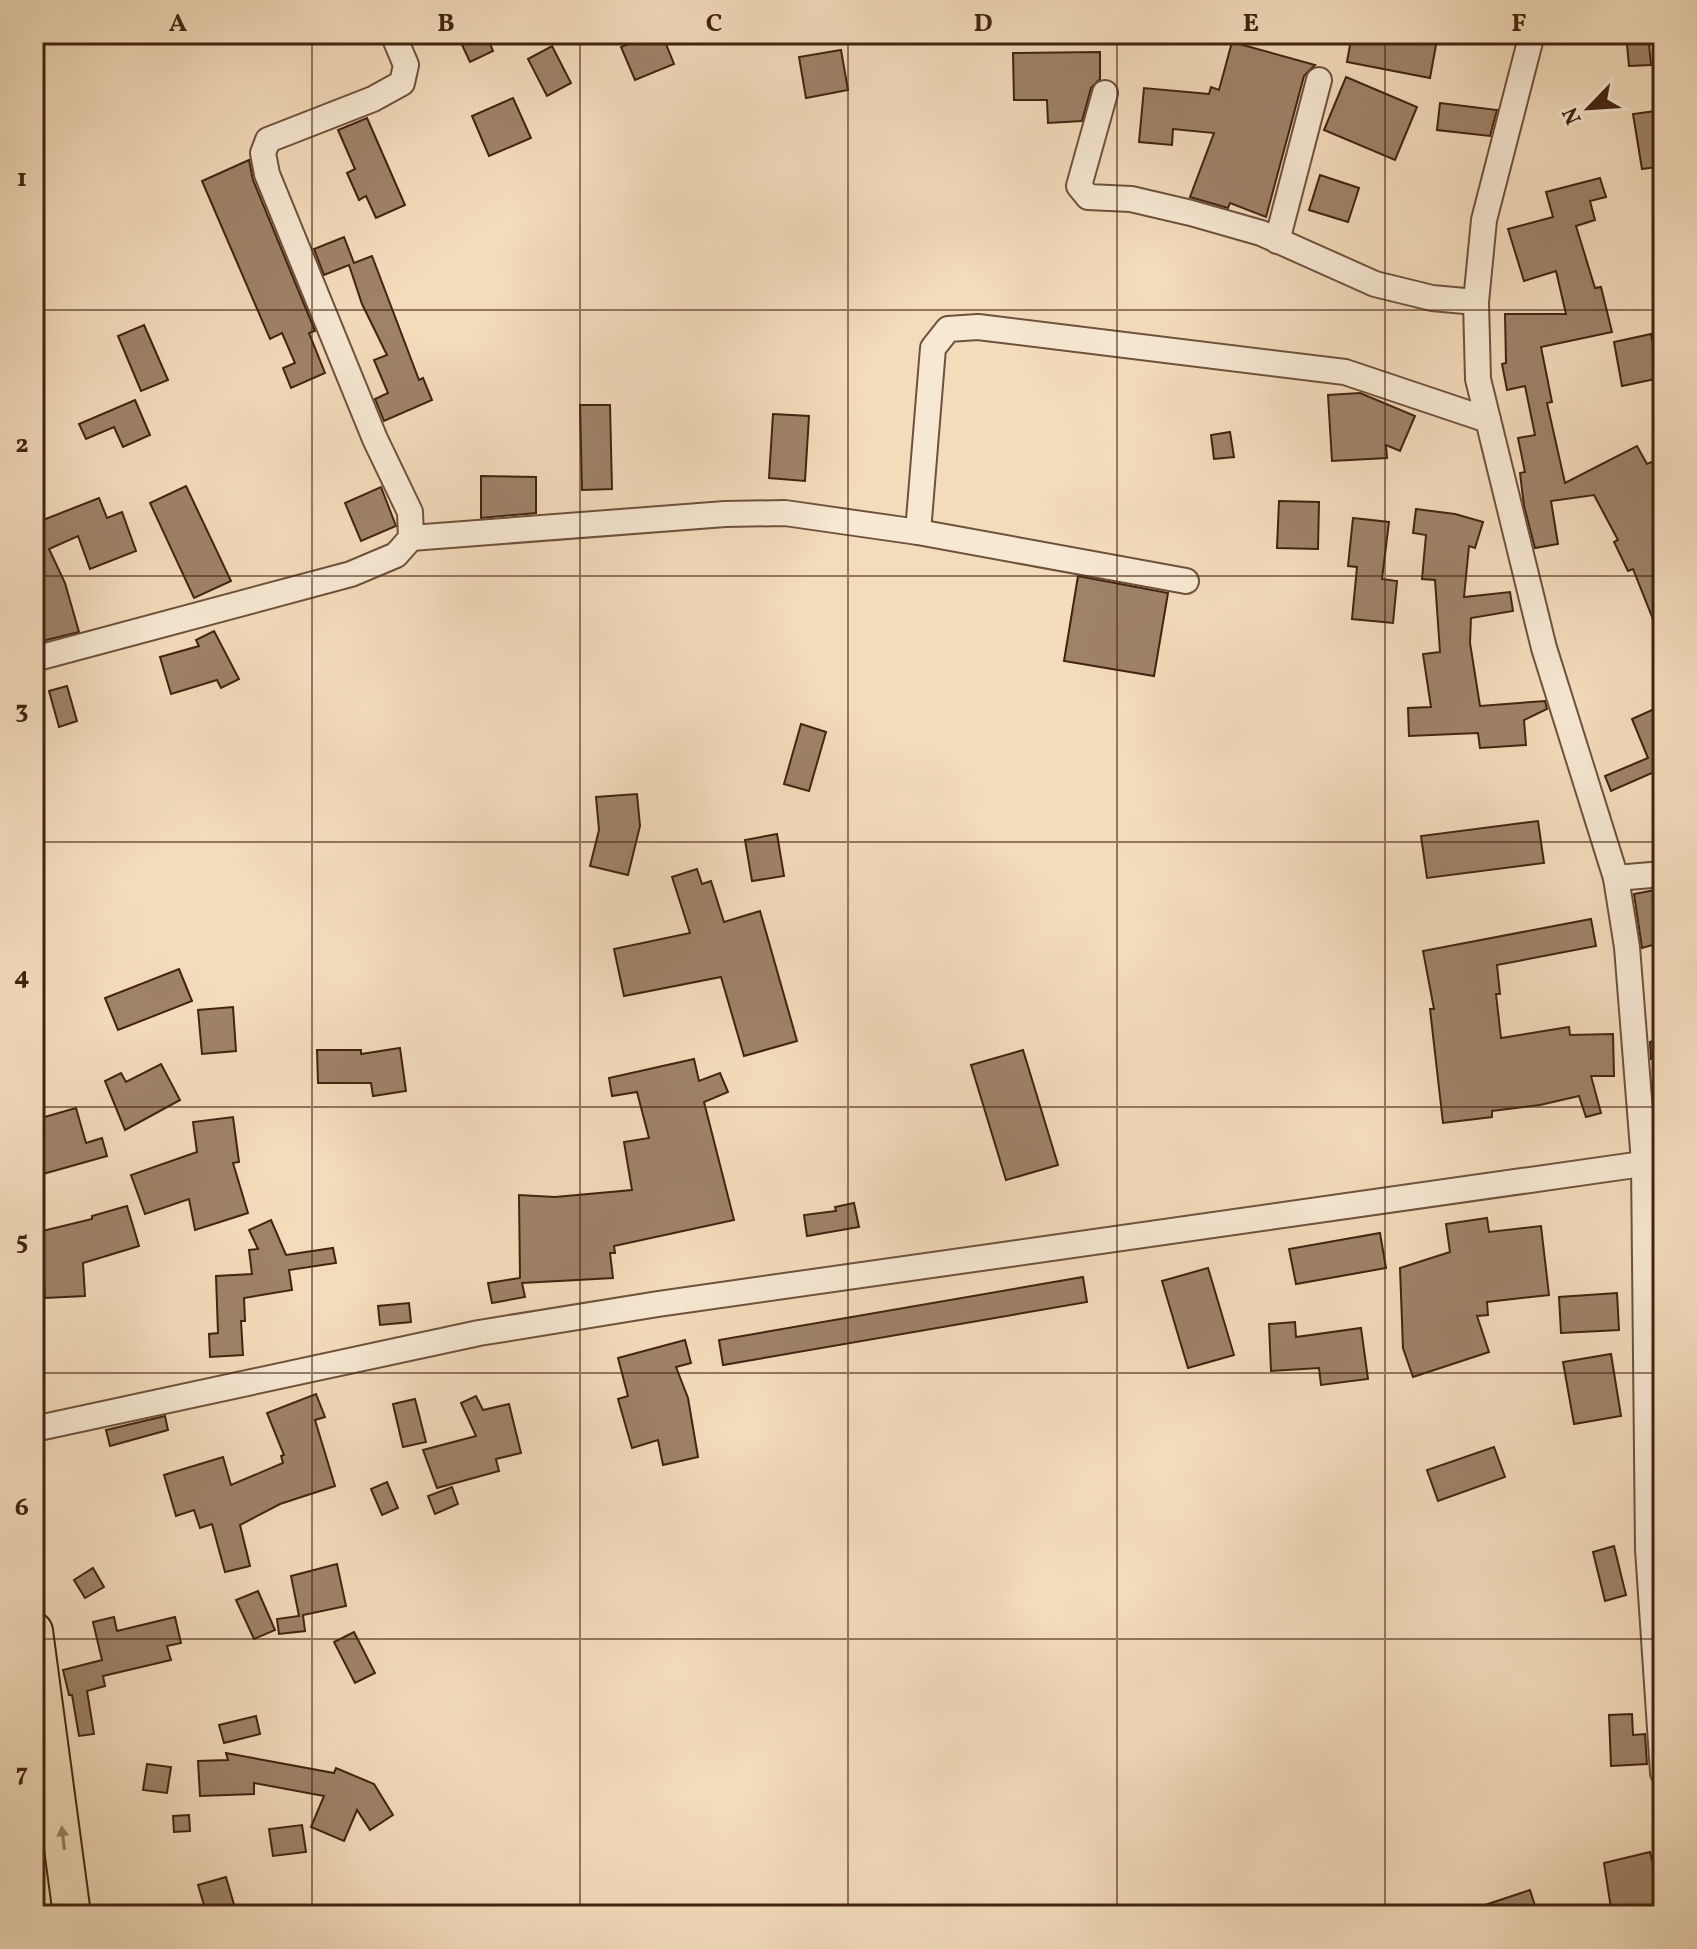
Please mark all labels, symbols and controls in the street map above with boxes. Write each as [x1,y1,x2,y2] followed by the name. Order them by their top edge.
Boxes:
[169,6,188,42] text: A
[437,6,455,42] text: B
[706,6,722,42] text: C
[973,6,993,42] text: D
[1243,6,1259,42] text: E
[1511,6,1527,42] text: F
[1549,68,1629,148] north arrow
[1556,102,1591,129] text: N
[17,161,27,197] text: 1
[15,427,29,463] text: 2
[15,693,29,729] text: 3
[14,959,30,995] text: 4
[16,1224,28,1260] text: 5
[15,1490,29,1526] text: 6
[16,1756,28,1792] text: 7
[56,1825,69,1850] one-way arrow

